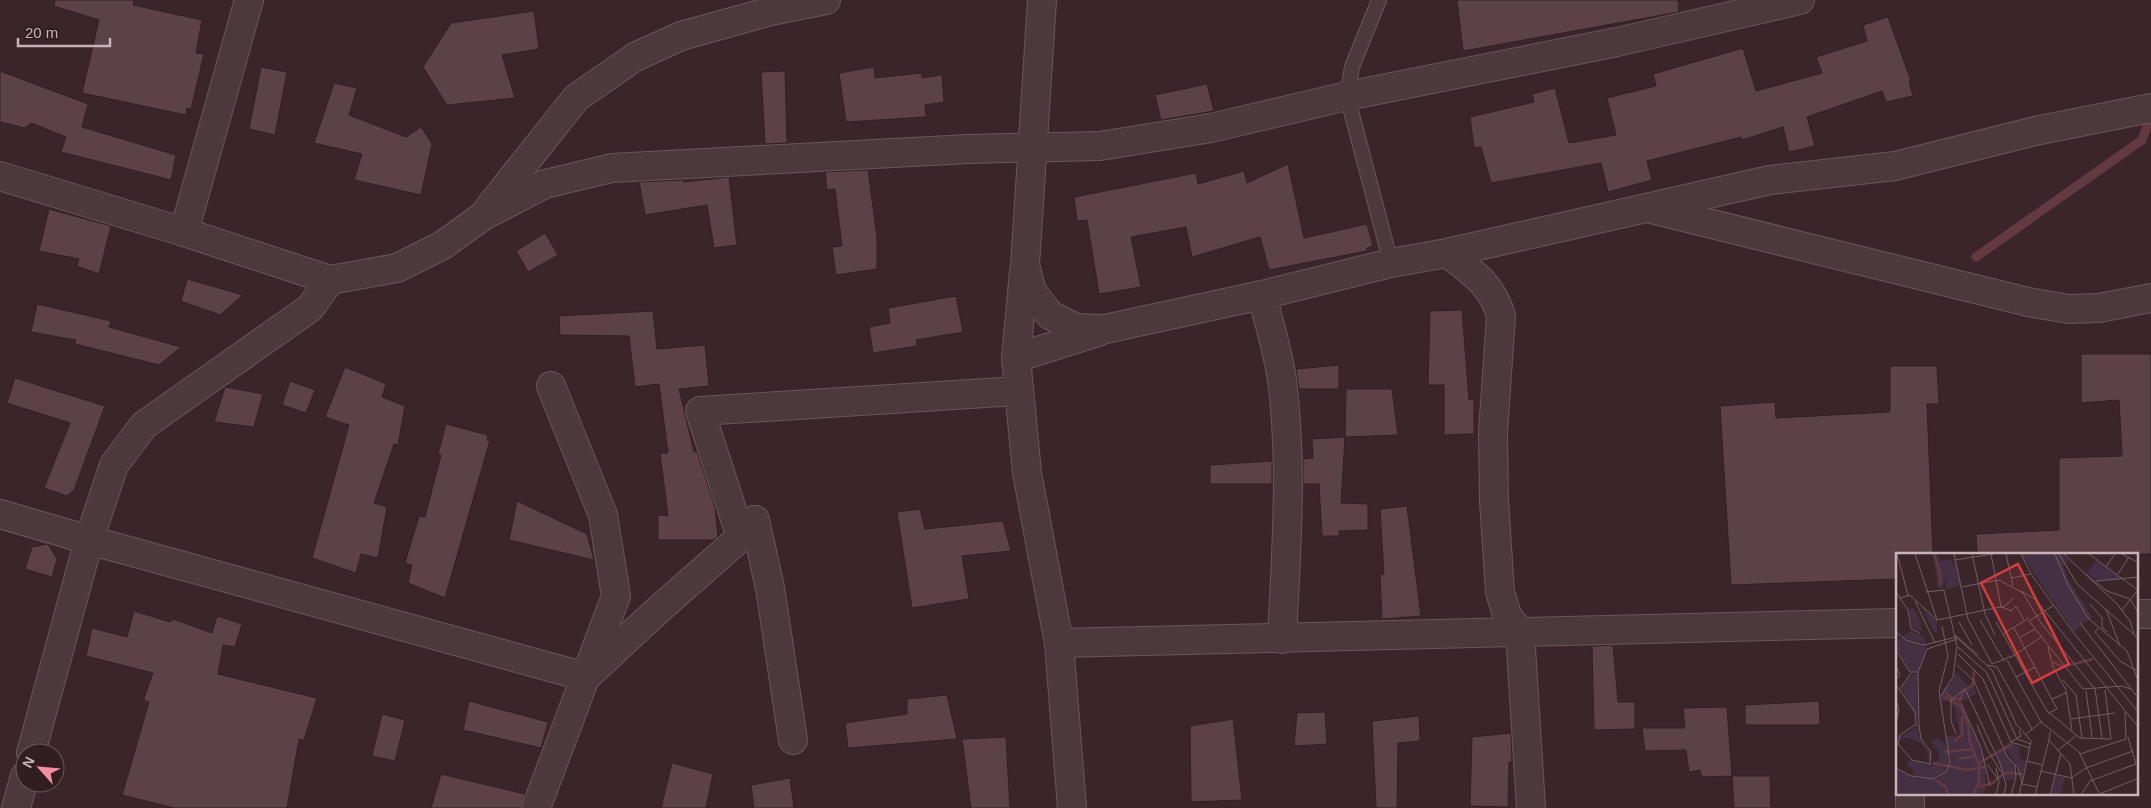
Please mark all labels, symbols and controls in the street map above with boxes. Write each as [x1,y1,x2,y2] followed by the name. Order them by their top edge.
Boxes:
[18,15,110,47] scale bar
[25,24,58,41] text: 20 m
[1896,553,2138,796] inset map
[15,743,65,793] north arrow
[19,754,38,770] text: N

